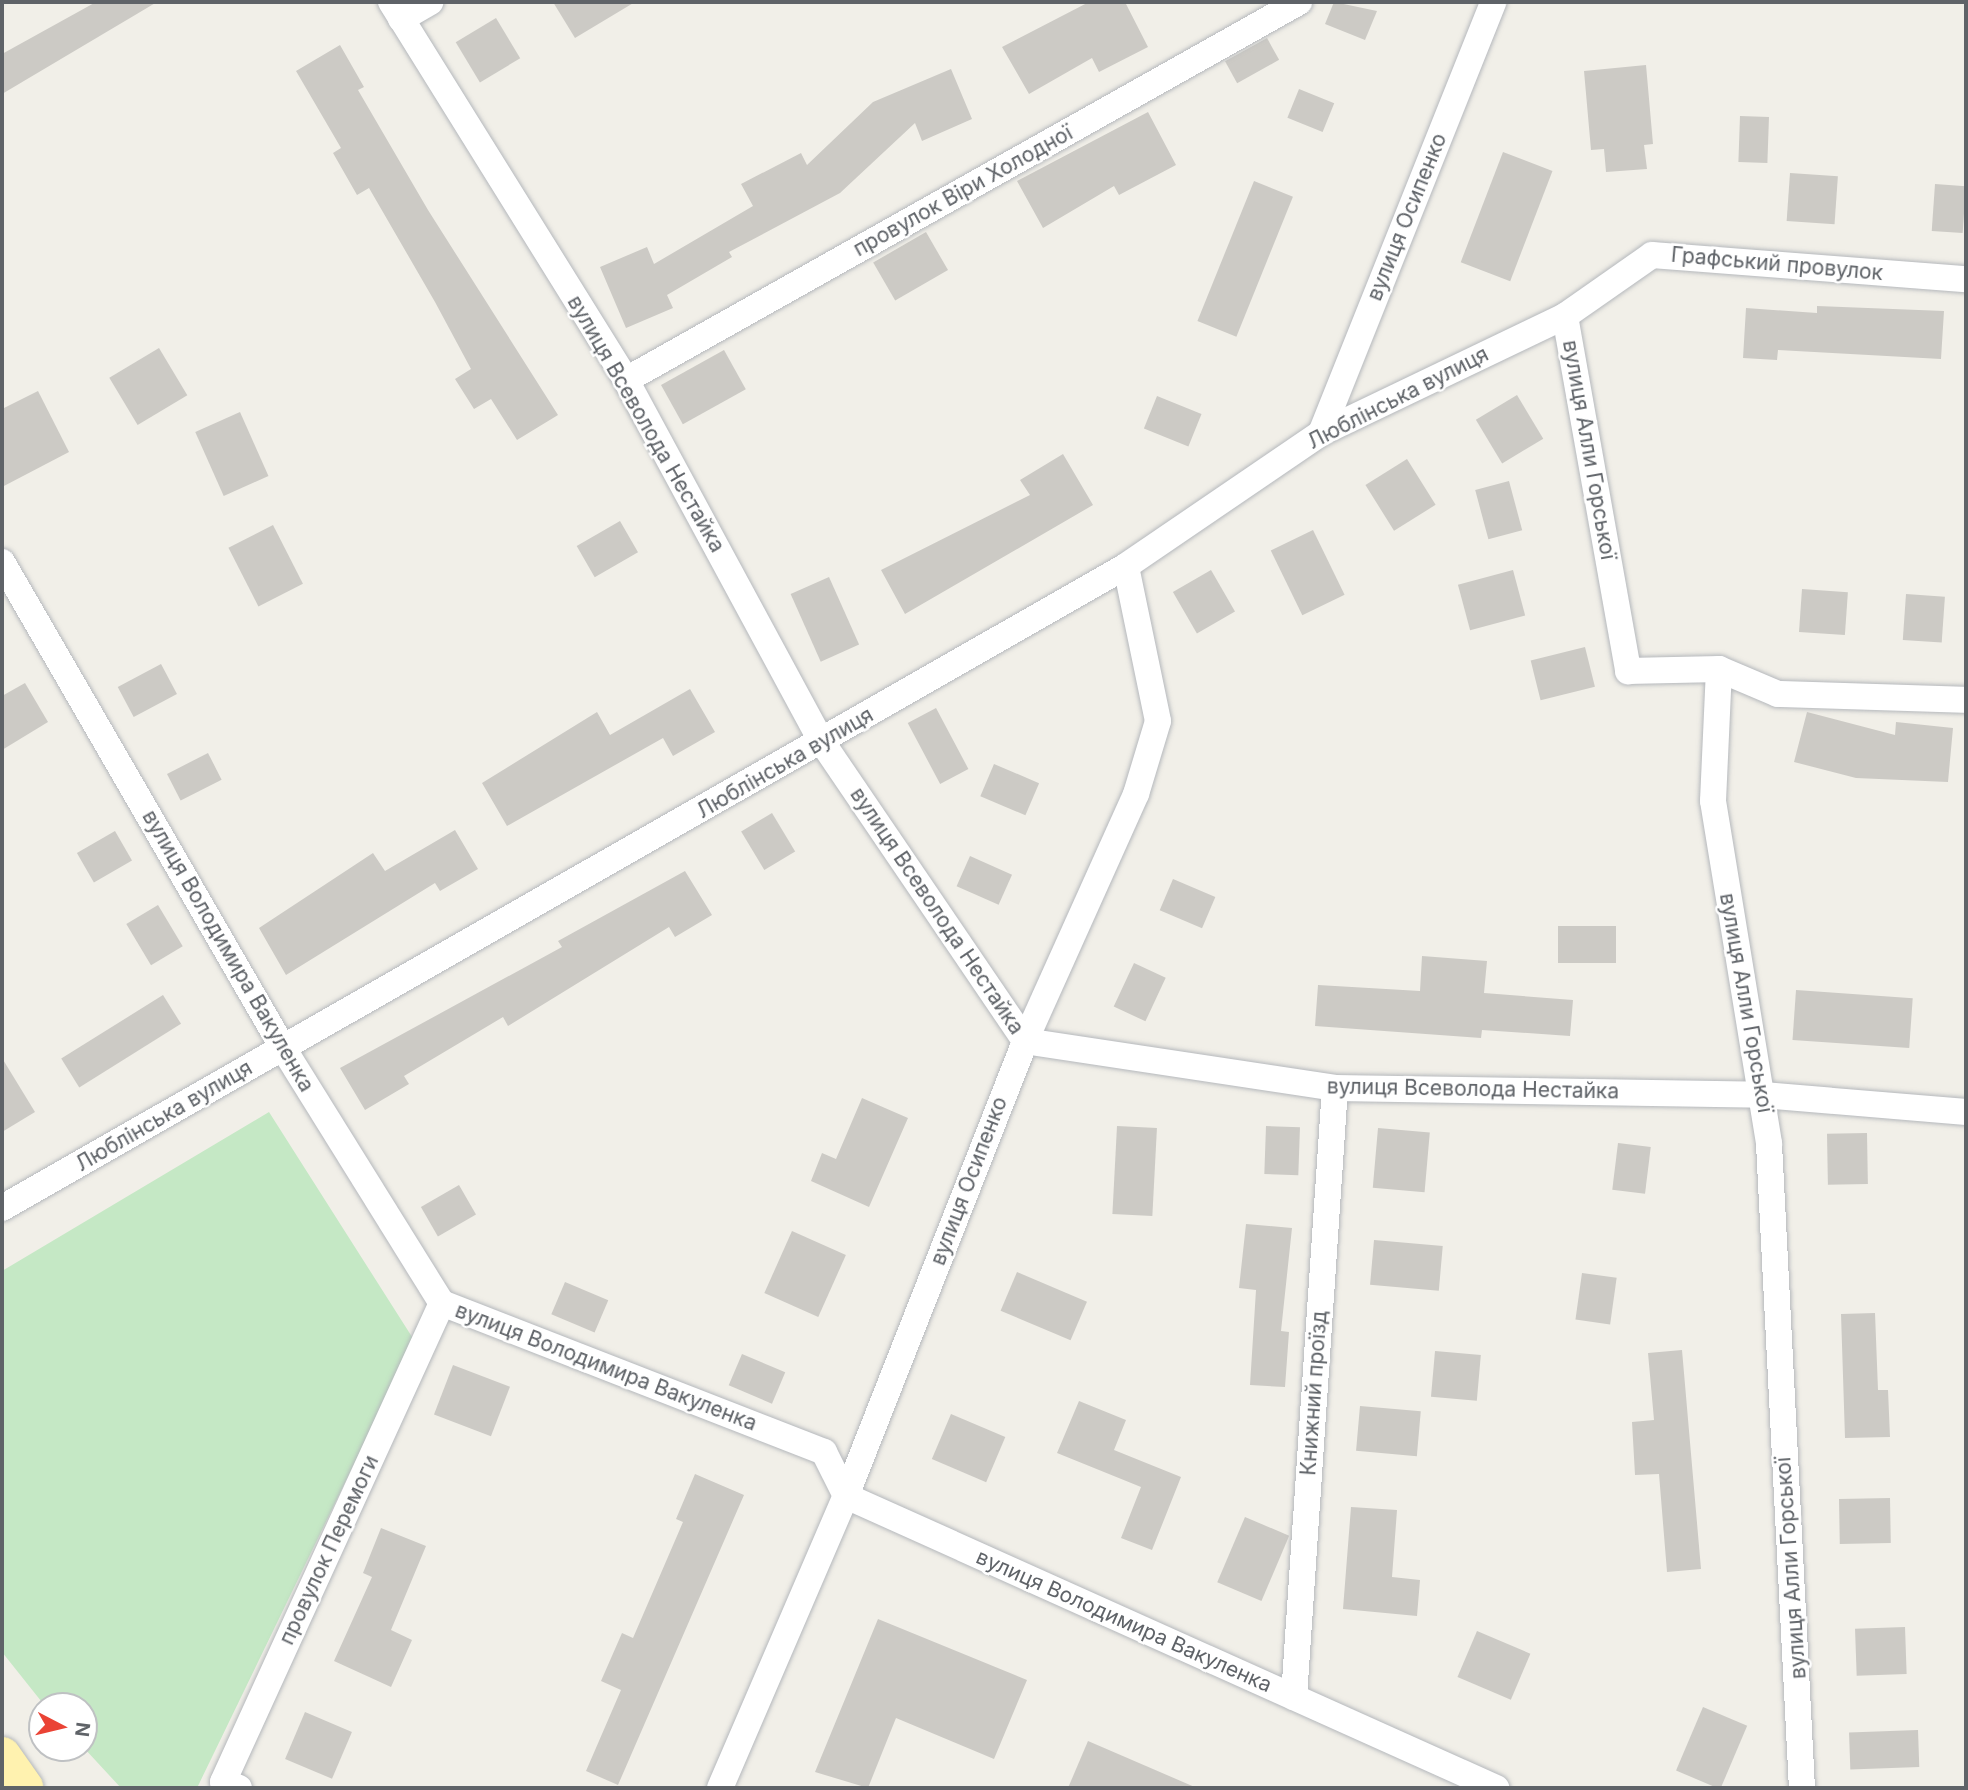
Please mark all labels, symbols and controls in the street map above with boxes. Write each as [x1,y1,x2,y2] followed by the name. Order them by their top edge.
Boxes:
[849,120,1077,262] street label: провулок Віри Холодної
[1362,130,1452,304] street label: вулиця Осипенко
[1670,242,1884,286] street label: Графський провулок
[562,291,730,557] street label: вулиця Всеволода Нестайка
[1557,338,1621,562] street label: вулиця Алли Горської
[1303,341,1493,455] street label: Люблінська вулиця
[692,702,878,824] street label: Люблінська вулиця
[845,783,1029,1039] street label: вулиця Всеволода Нестайка
[137,806,319,1096] street label: вулиця Володимира Вакуленка
[1714,891,1778,1115] street label: вулиця Алли Горської
[71,1055,257,1177] street label: Люблінська вулиця
[1327,1074,1619,1104] street label: вулиця Всеволода Нестайка
[925,1093,1013,1269] street label: вулиця Осипенко
[452,1298,760,1436] street label: вулиця Володимира Вакуленка
[1296,1310,1332,1476] street label: Книжний проїзд
[274,1451,384,1649] street label: провулок Перемоги
[1771,1456,1811,1680] street label: вулиця Алли Горської
[972,1544,1276,1698] street label: вулиця Володимира Вакуленка
[28,1692,98,1762] north arrow
[70,1721,95,1738] text: N

